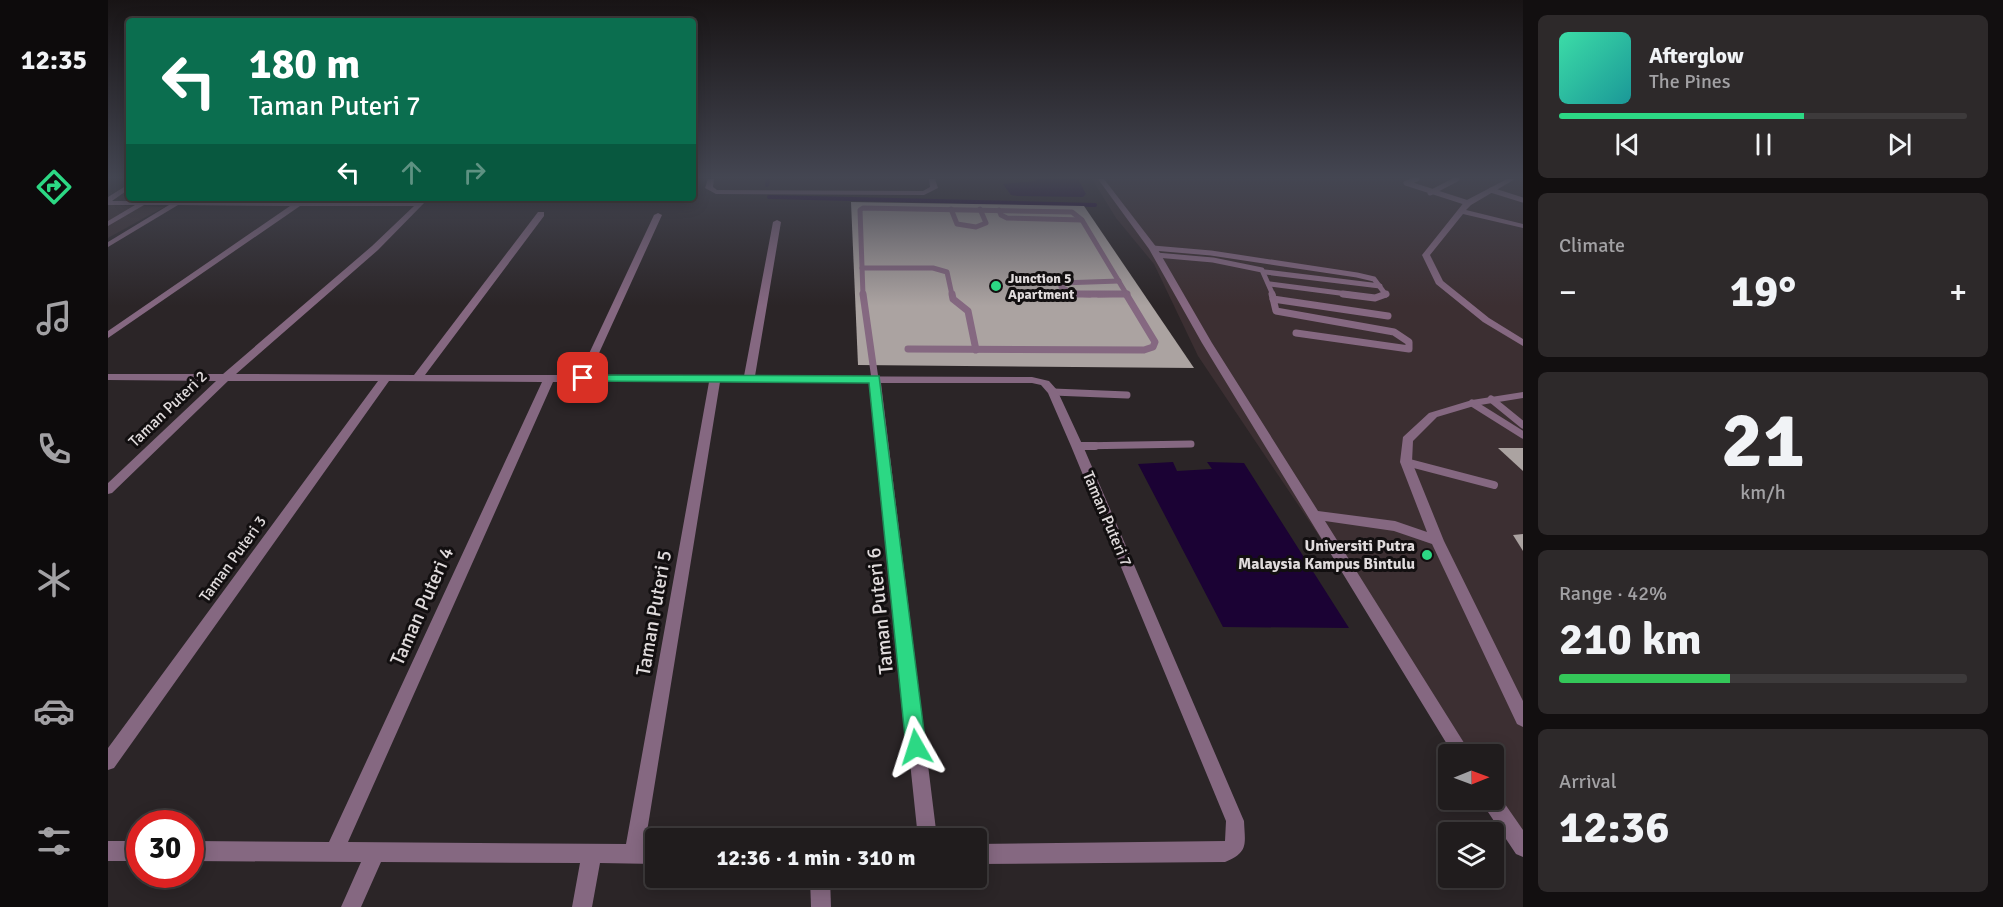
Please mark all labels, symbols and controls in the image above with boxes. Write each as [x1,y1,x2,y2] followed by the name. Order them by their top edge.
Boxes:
[249,39,360,90] text: 180 m
[150,42,228,120] icon: left
[1649,42,1744,69] text: Afterglow
[21,44,87,77] text: 12:35
[1649,69,1731,94] text: The Pines
[249,90,421,123] text: Taman Puteri 7
[1611,128,1644,161] icon: previous
[1747,128,1780,161] icon: pause
[1883,128,1916,161] icon: next
[332,156,365,189] icon: left
[395,156,428,189] icon: ahead
[458,156,491,189] icon: right
[33,166,75,208] icon: directions
[1559,233,1625,258] text: Climate
[1730,264,1796,319] text: 19°
[1008,270,1075,303] place label: Junction 5 Apartment
[1559,272,1577,313] text: −
[1949,272,1967,313] text: +
[989,279,1003,293] marker: Junction 5 Apartment
[33,297,75,339] icon: music
[557,352,608,403] pin
[566,361,599,394] icon: arrive
[124,366,212,452] street label: Taman Puteri 2
[1721,393,1805,489] text: 21
[33,428,75,470] icon: phone
[1078,468,1136,570] street label: Taman Puteri 7
[1740,480,1786,505] text: km/h
[195,512,271,606] street label: Taman Puteri 3
[1238,536,1415,574] place label: Universiti Putra Malaysia Kampus Bintulu
[385,543,459,669] street label: Taman Puteri 4
[861,547,899,675] street label: Taman Puteri 6
[631,548,677,678] street label: Taman Puteri 5
[1420,548,1434,562] marker: Universiti Putra Malaysia Kampus Bintulu
[33,559,75,601] icon: climate
[1559,581,1667,606] text: Range · 42%
[1559,612,1702,667] text: 210 km
[33,690,75,732] icon: car
[884,715,948,779] position arrow
[1438,744,1504,810] north arrow
[1438,744,1504,888] map controls
[1559,769,1617,794] text: Arrival
[1559,800,1669,855] text: 12:36
[126,810,204,888] speed limit sign: 30
[33,820,75,862] icon: filters
[1438,822,1504,888] button: layers
[716,844,916,871] text: 12:36 · 1 min · 310 m

